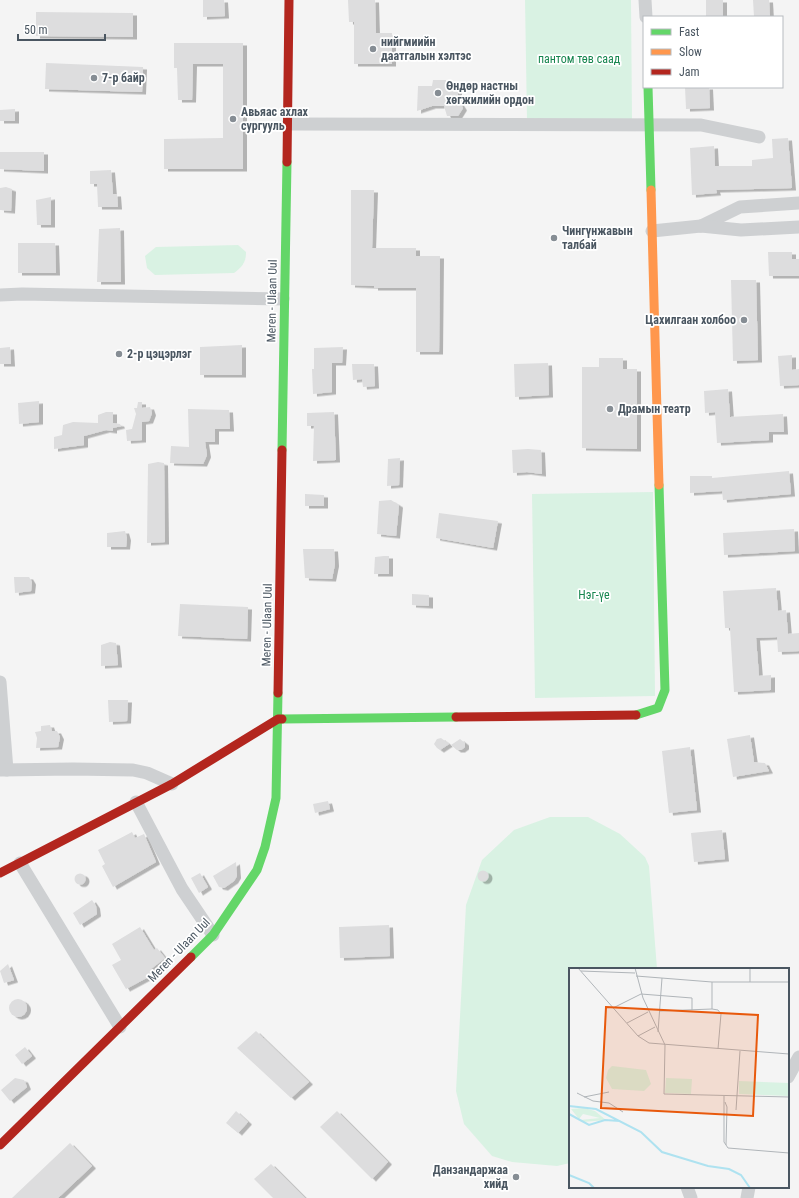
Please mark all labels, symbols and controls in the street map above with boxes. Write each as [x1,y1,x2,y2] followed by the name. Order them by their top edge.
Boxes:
[18,16,105,42] scale bar
[643,16,783,88] legend
[24,23,48,37] text: 50 m
[679,25,700,39] text: Fast
[381,35,472,63] place label: нийгмиийн даатгалын хэлтэс
[368,44,378,54] marker: нийгмиийн даатгалын хэлтэс
[679,45,702,59] text: Slow
[538,52,621,66] park label: пантом төв саад
[679,65,700,79] text: Jam
[102,71,145,85] place label: 7-р байр
[89,73,99,83] marker: 7-р байр
[446,79,534,107] place label: Өндөр настны хөгжилийн ордон
[433,88,443,98] marker: Өндөр настны хөгжилийн ордон
[241,105,309,133] place label: Авьяас ахлах сургууль
[228,114,238,124] marker: Авьяас ахлах сургууль
[562,224,633,252] place label: Чингүнжавын талбай
[549,233,559,243] marker: Чингүнжавын талбай
[264,259,280,343] street label: Meren - Ulaan Uul
[645,313,736,327] place label: Цахилгаан холбоо
[739,315,749,325] marker: Цахилгаан холбоо
[127,347,192,361] place label: 2-р цэцэрлэг
[114,349,124,359] marker: 2-р цэцэрлэг
[618,402,691,416] place label: Драмын театр
[605,404,615,414] marker: Драмын театр
[259,583,275,667] street label: Meren - Ulaan Uul
[578,588,610,602] park label: Нэг-үе
[145,915,213,985] street label: Meren - Ulaan Uul
[569,968,789,1188] inset map
[433,1163,508,1191] place label: Данзандаржаа хийд
[511,1172,521,1182] marker: Данзандаржаа хийд

